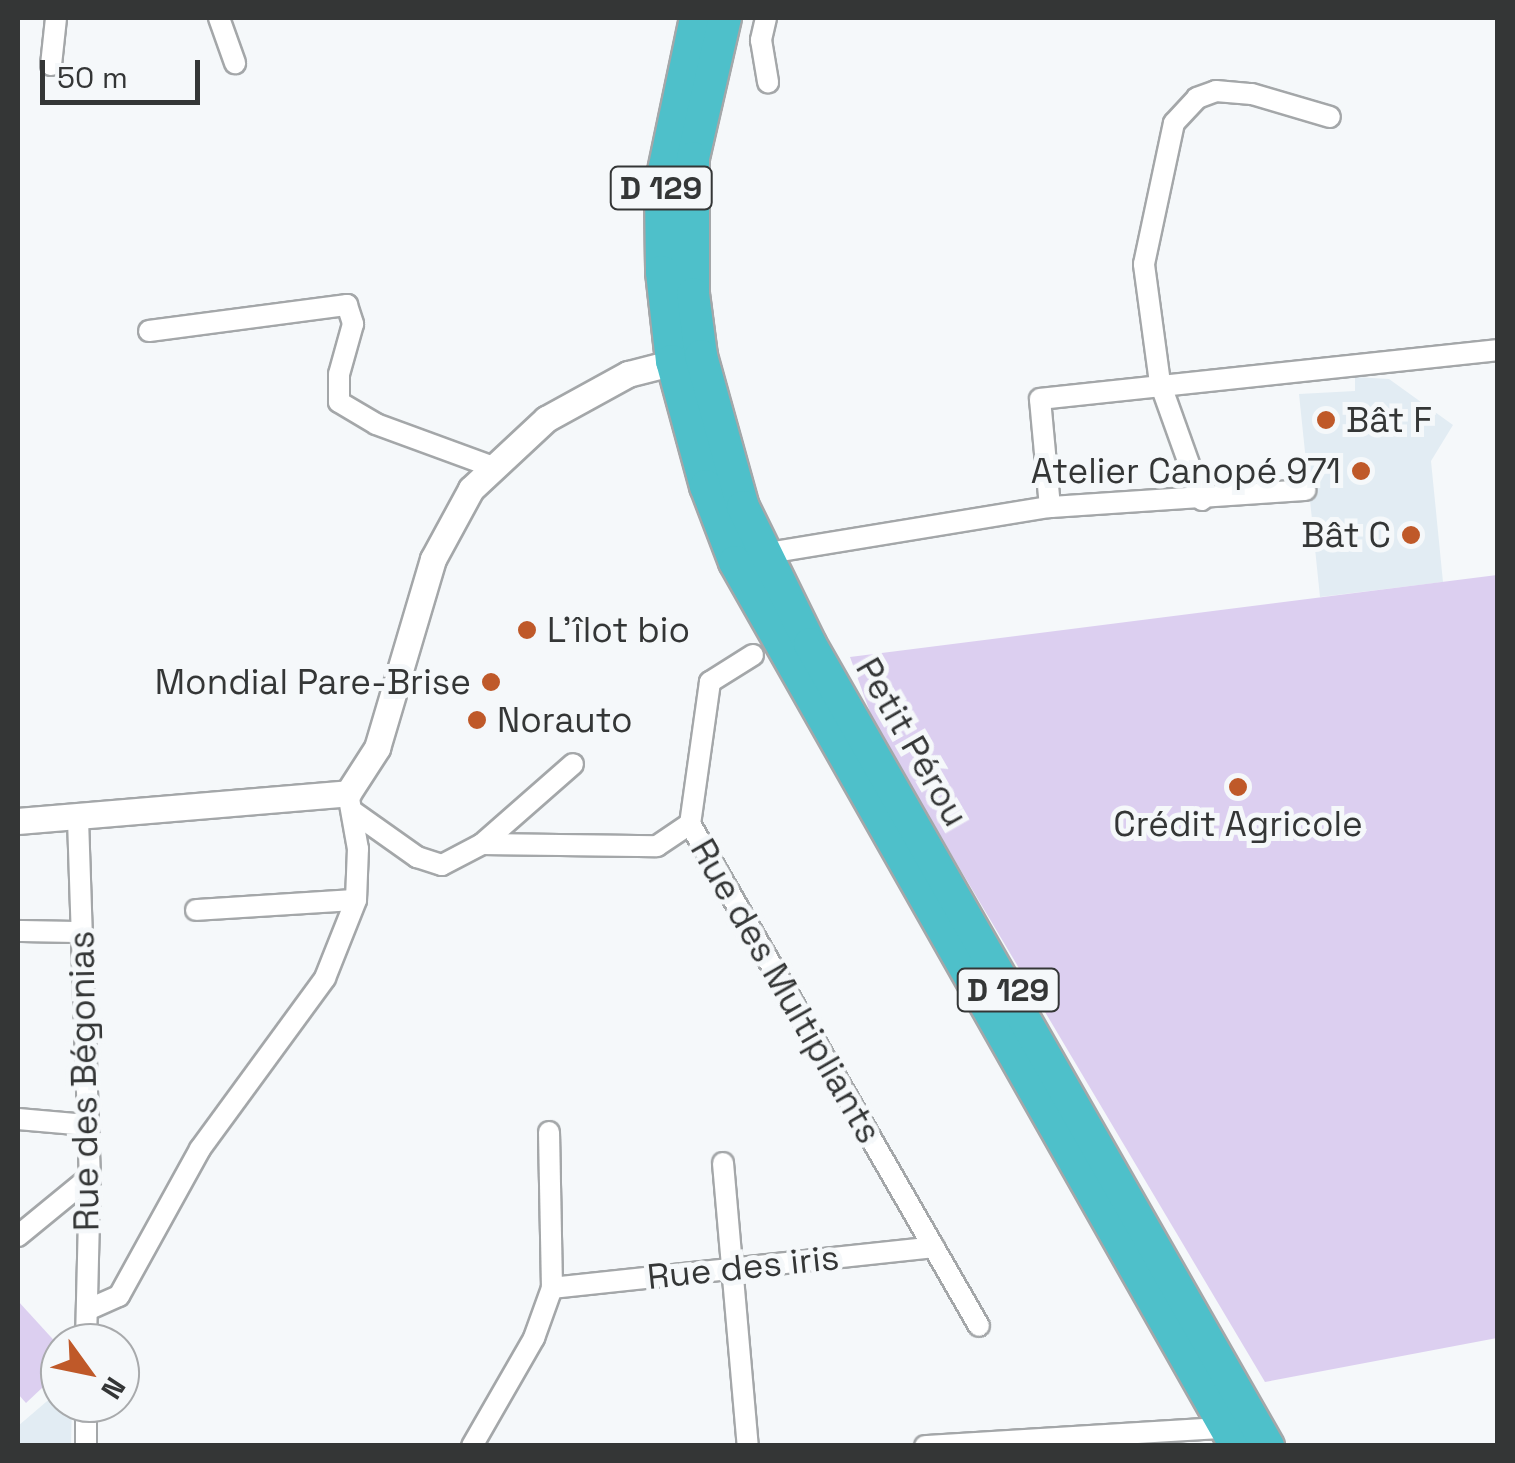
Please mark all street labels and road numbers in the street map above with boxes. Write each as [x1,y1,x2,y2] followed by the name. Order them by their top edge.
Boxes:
[608,161,714,215] road number: D 129
[847,650,977,834] street label: Petit Pérou
[682,831,890,1151] street label: Rue des Multipliants
[60,930,108,1232] street label: Rue des Bégonias
[956,963,1060,1017] road number: D 129
[645,1236,841,1298] street label: Rue des iris

